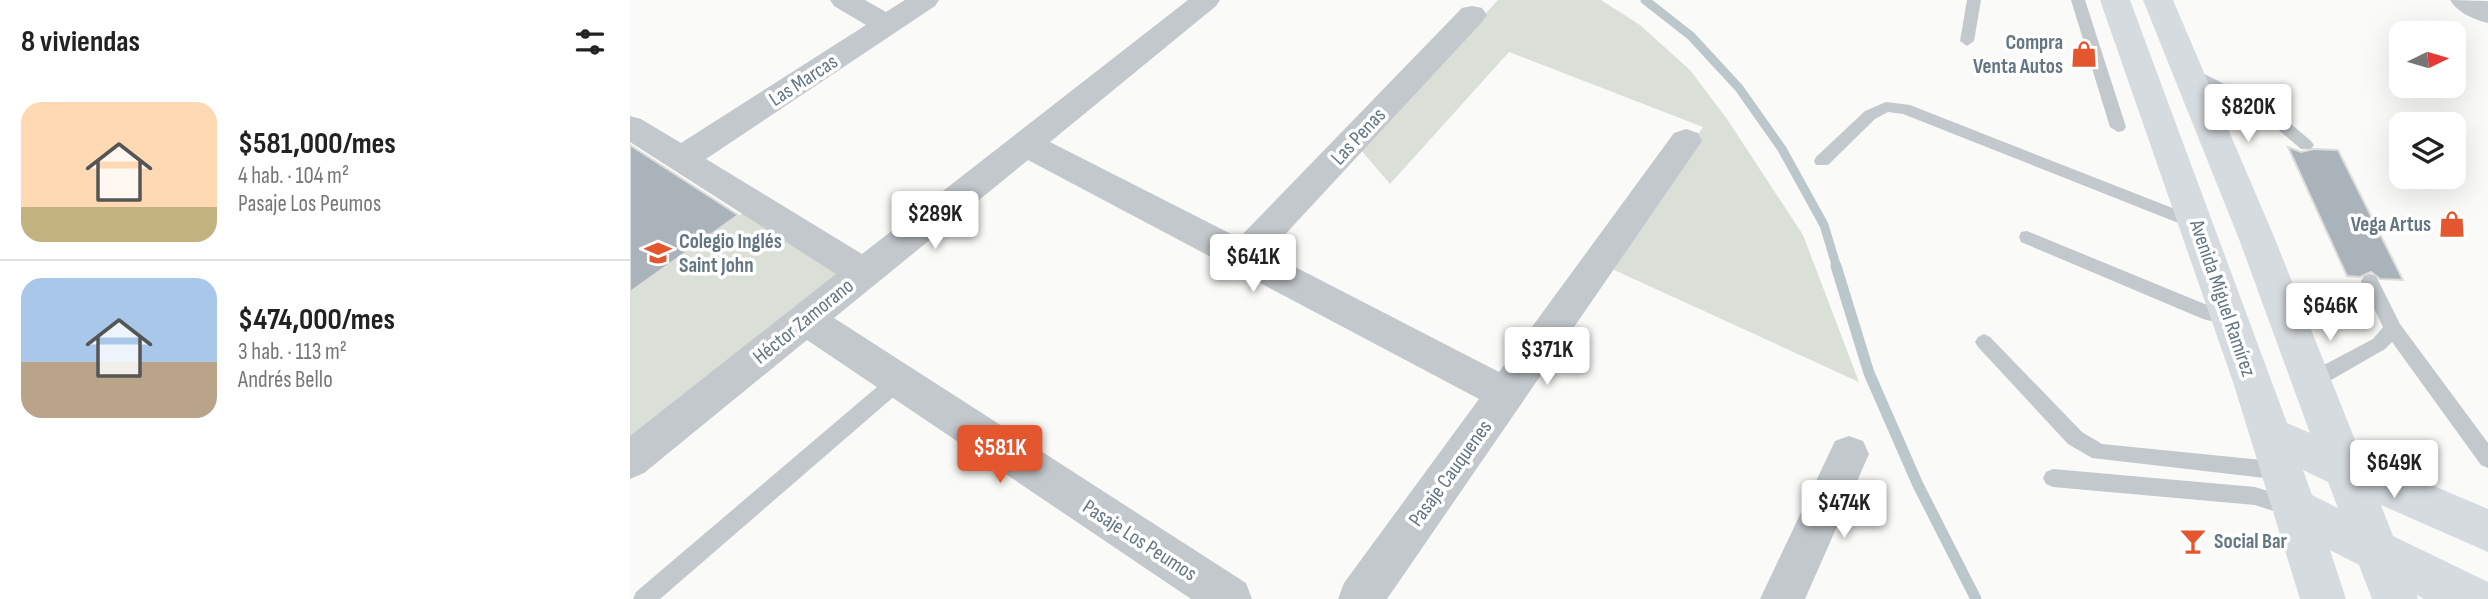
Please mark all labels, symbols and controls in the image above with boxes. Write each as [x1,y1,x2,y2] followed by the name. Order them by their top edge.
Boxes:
[2389,21,2466,98] north arrow
[2389,21,2466,189] map controls
[571,23,609,61] icon: filters
[21,24,140,60] text: 8 viviendas
[1973,30,2063,79] place label: Compra Venta Autos
[2069,39,2099,69] shop icon: Compra Venta Autos
[764,49,842,112] street label: Las Marcas
[2199,85,2297,144] pin: $820K
[2220,93,2276,121] text: $820K
[1326,103,1391,170] street label: Las Penas
[2389,112,2466,189] button: layers
[238,126,396,162] text: $581,000/mes
[77,130,161,214] icon: home
[238,162,349,190] text: 4 hab. · 104 m²
[238,190,381,218] text: Pasaje Los Peumos
[886,191,984,251] pin: $289K
[908,200,962,228] text: $289K
[2437,209,2467,239] shop icon: Vega Artus
[2351,212,2431,237] place label: Vega Artus
[2184,216,2261,380] street label: Avenida Miguel Ramírez
[679,229,782,278] place label: Colegio Inglés Saint John
[1204,234,1302,294] pin: $641K
[643,238,673,268] school or university icon: Colegio Inglés Saint John
[1226,243,1280,271] text: $641K
[748,273,859,369] street label: Héctor Zamorano
[2281,284,2379,343] pin: $646K
[2302,292,2358,320] text: $646K
[238,302,395,338] text: $474,000/mes
[77,306,161,390] icon: home
[1498,328,1596,387] pin: $371K
[1521,336,1573,364] text: $371K
[238,338,347,366] text: 3 hab. · 113 m²
[238,366,333,394] text: Andrés Bello
[1403,415,1497,531] street label: Pasaje Cauquenes
[951,426,1049,485] pin: $581K
[973,434,1027,462] text: $581K
[2345,440,2443,500] pin: $649K
[2366,449,2422,477] text: $649K
[1795,480,1893,540] pin: $474K
[1818,489,1870,517] text: $474K
[1078,494,1201,586] street label: Pasaje Los Peumos
[2178,526,2208,556] bar icon: Social Bar
[2214,529,2288,554] place label: Social Bar

